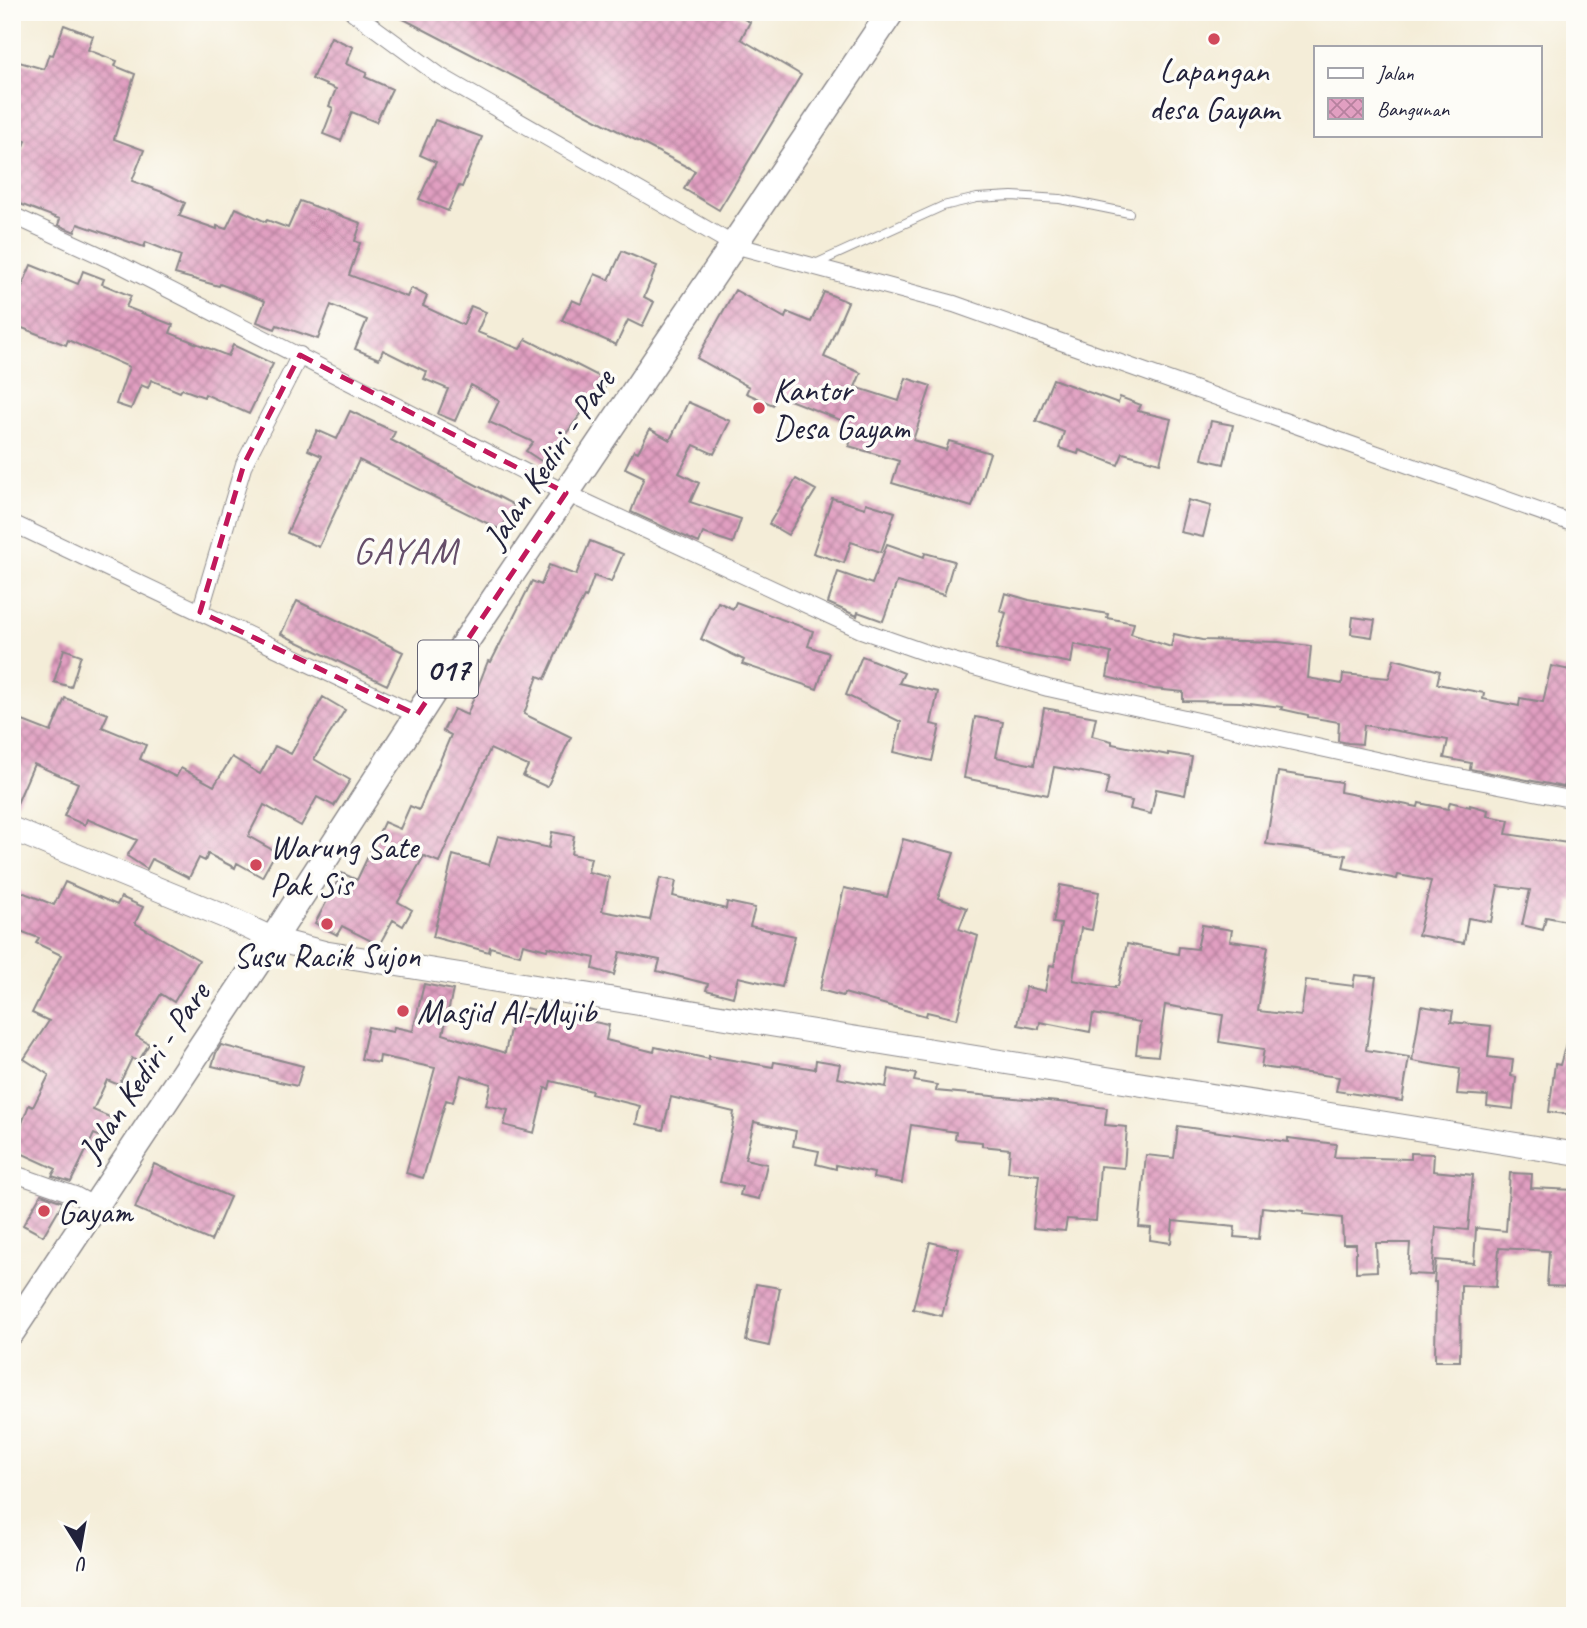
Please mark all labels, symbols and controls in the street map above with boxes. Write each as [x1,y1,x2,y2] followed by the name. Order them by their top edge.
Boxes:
[1206,31,1222,47] marker: Lapangan desa Gayam
[1314,46,1542,136] legend
[1149,50,1281,130] place label: Lapangan desa Gayam
[1376,60,1414,86] text: Jalan
[1377,96,1450,122] text: Bangunan
[472,359,625,558] street label: Jalan Kediri - Pare
[773,369,911,449] place label: Kantor Desa Gayam
[751,400,767,416] marker: Kantor Desa Gayam
[353,527,460,574] district label: GAYAM
[418,640,478,698] road number: 017
[270,826,420,906] place label: Warung Sate Pak Sis
[248,857,264,873] marker: Warung Sate Pak Sis
[319,916,335,932] marker: Susu Racik Sujon
[234,935,421,977] place label: Susu Racik Sujon
[67,972,220,1171] street label: Jalan Kediri - Pare
[417,991,598,1033] place label: Masjid Al-Mujib
[395,1003,411,1019] marker: Masjid Al-Mujib
[58,1191,134,1233] place label: Gayam
[36,1203,52,1219] marker: Gayam
[46,1512,116,1582] north arrow
[73,1551,90,1577] text: U

